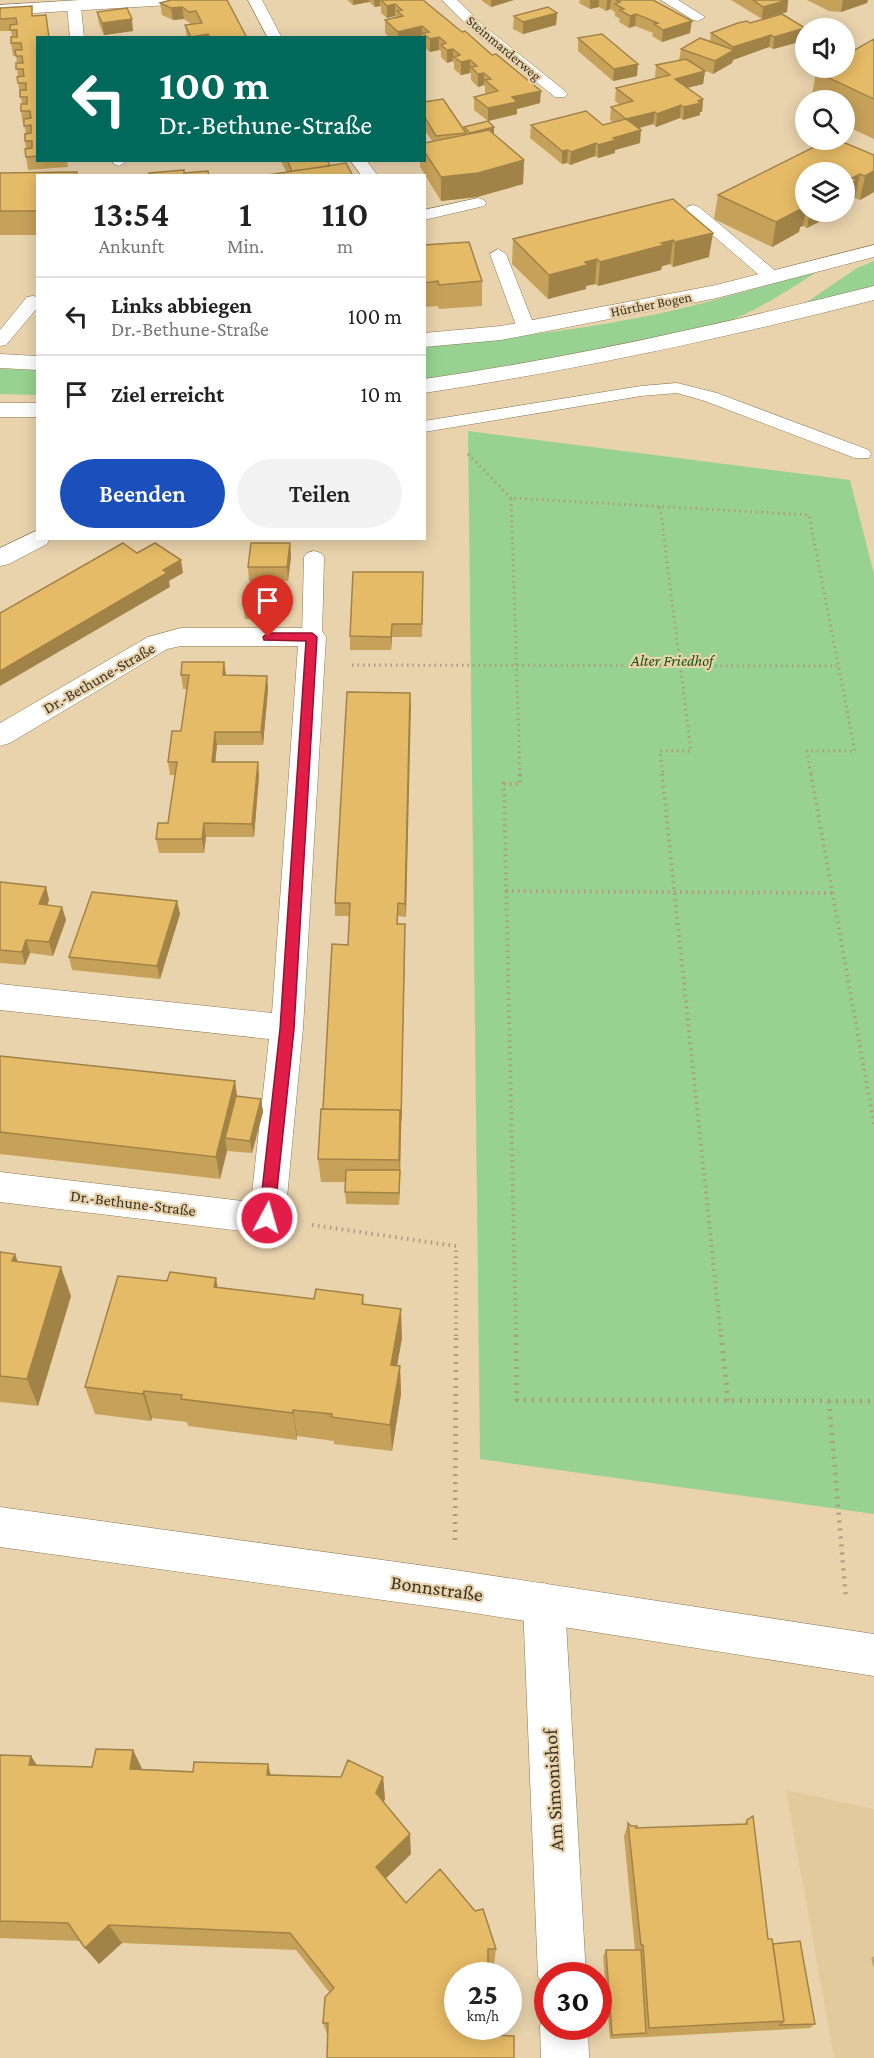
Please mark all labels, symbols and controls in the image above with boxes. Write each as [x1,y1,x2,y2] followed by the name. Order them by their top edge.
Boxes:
[463,12,545,84] street label: Steinmarderweg
[795,18,855,222] map controls
[795,18,855,78] button: sound
[60,60,138,138] icon: left
[159,61,269,108] text: 100 m
[795,90,855,150] button: search
[159,110,372,140] text: Dr.-Bethune-Straße
[795,162,855,222] button: layers
[93,194,169,234] text: 13:54
[239,194,252,234] text: 1
[322,194,369,234] text: 110
[99,235,164,257] text: Ankunft
[227,235,264,257] text: Min.
[337,235,353,257] text: m
[609,288,693,320] street label: Hürther Bogen
[111,293,252,318] text: Links abbiegen
[60,300,93,333] icon: left
[348,304,402,329] text: 100 m
[111,318,269,340] text: Dr.-Bethune-Straße
[60,378,93,411] icon: arrive
[111,382,224,407] text: Ziel erreicht
[360,382,402,407] text: 10 m
[60,459,225,528] button: Beenden
[237,459,402,528] button: Teilen
[242,575,293,637] pin
[251,584,284,617] icon: arrive
[40,639,158,717] street label: Dr.-Bethune-Straße
[630,652,716,670] park label: Alter Friedhof
[235,1186,299,1250] position arrow
[69,1187,197,1219] street label: Dr.-Bethune-Straße
[390,1571,485,1605] street label: Bonnstraße
[539,1727,567,1852] street label: Am Simonishof
[534,1962,612,2040] speed limit sign: 30
[468,1977,498,2010] text: 25
[467,2008,499,2024] text: km/h

